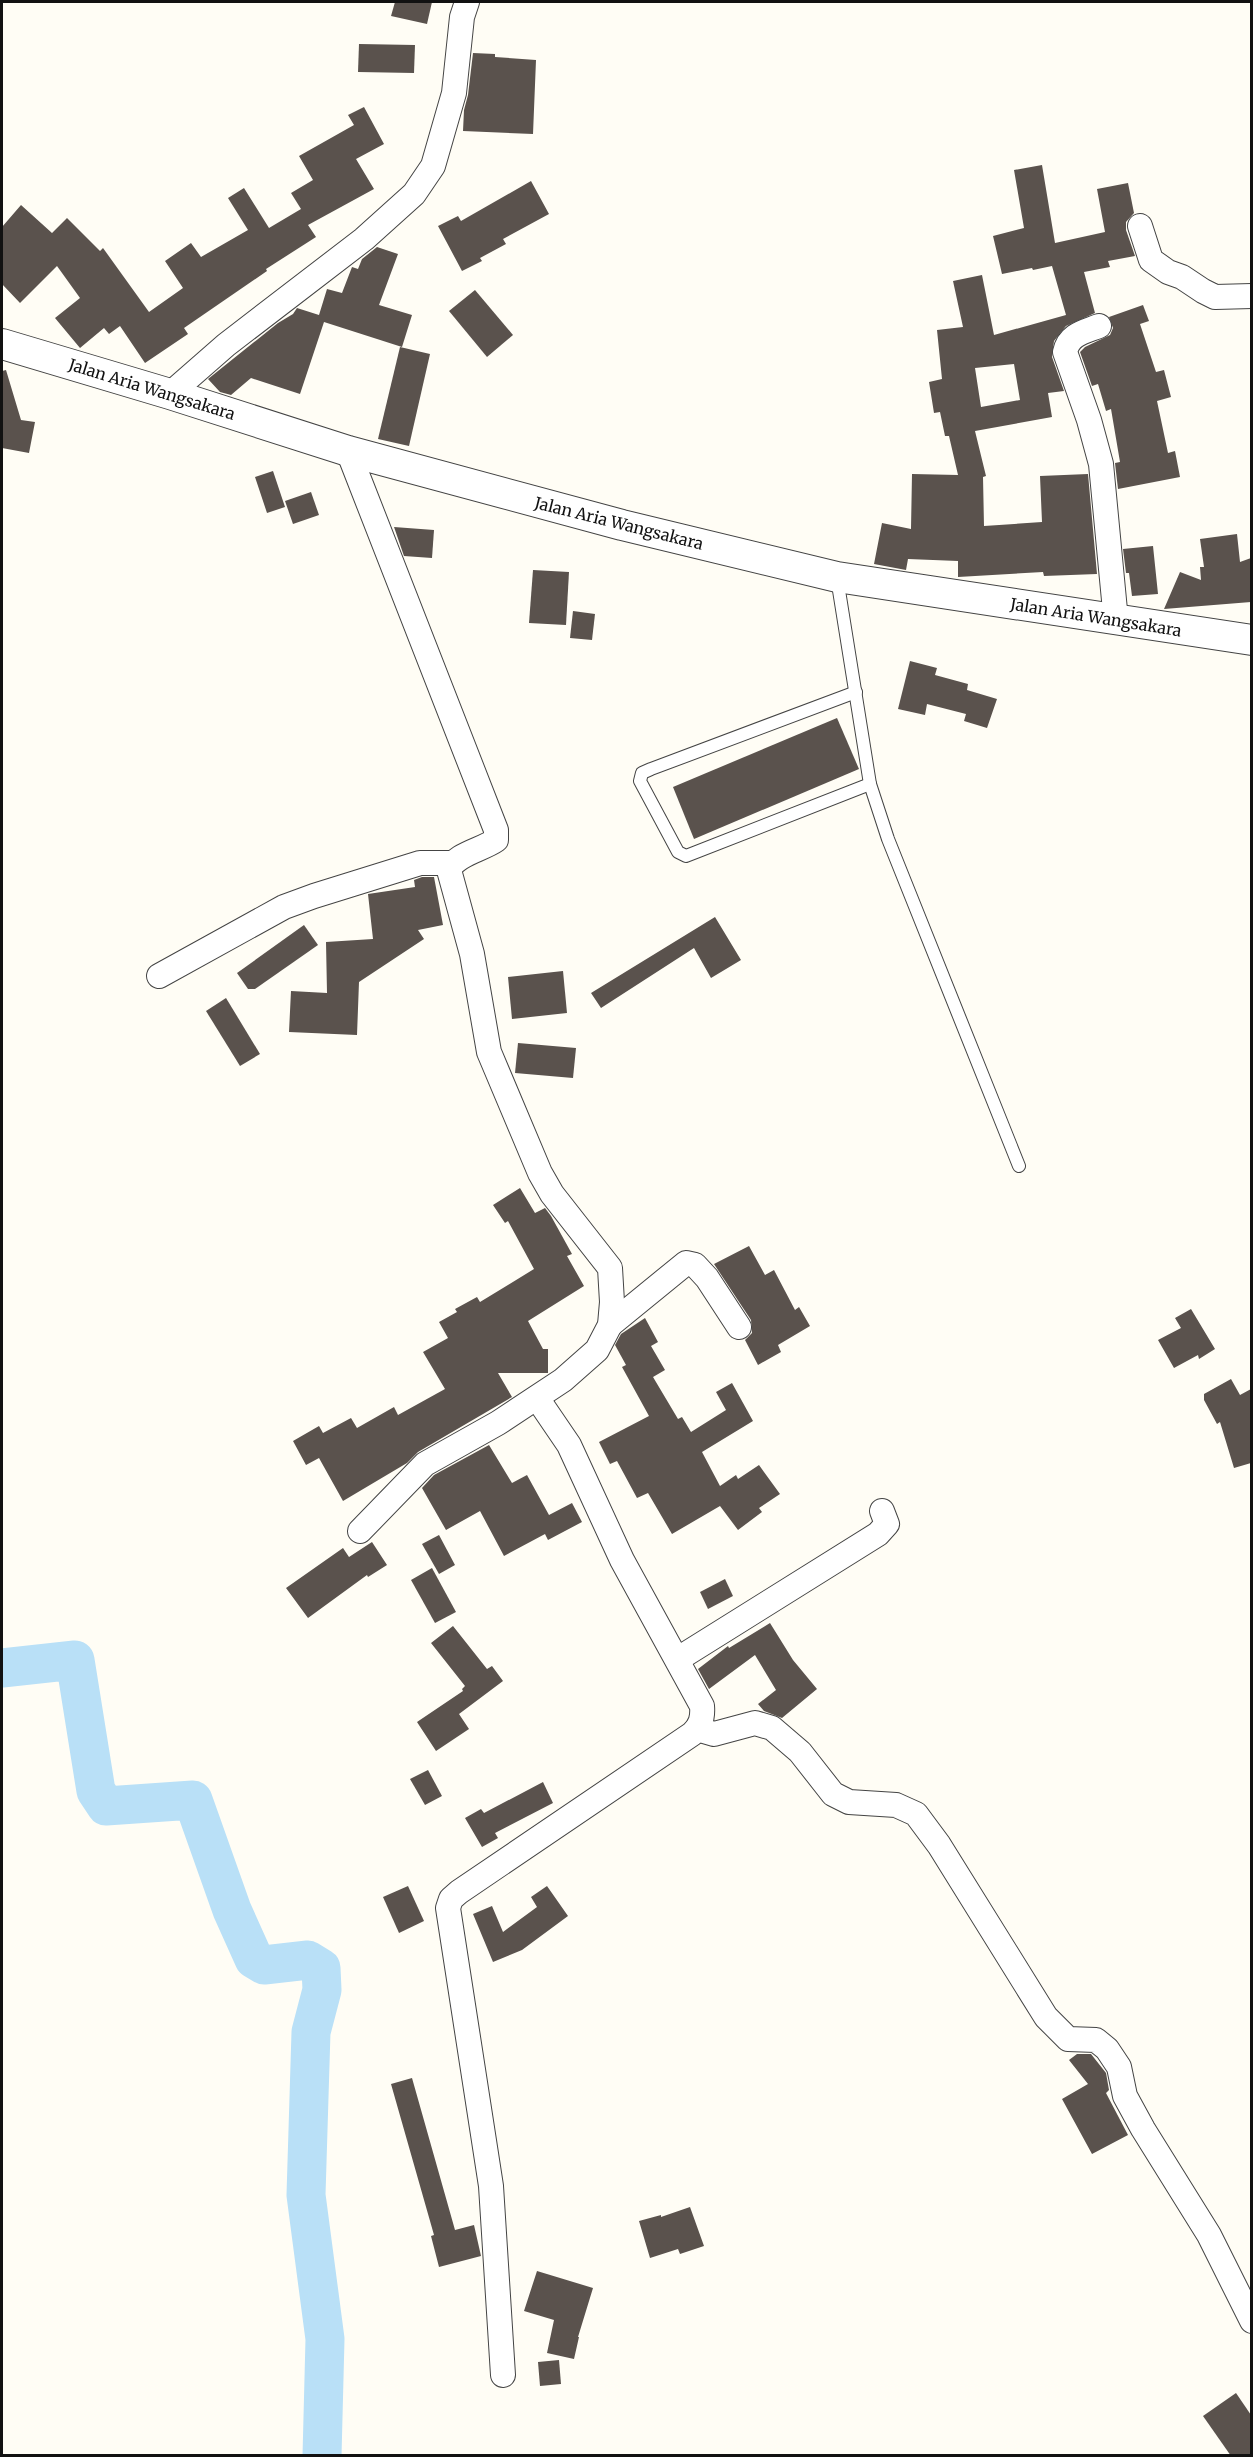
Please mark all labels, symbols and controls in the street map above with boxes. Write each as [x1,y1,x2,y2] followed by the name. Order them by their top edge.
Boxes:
[65,354,238,424] street label: Jalan Aria Wangsakara
[532,492,706,554] street label: Jalan Aria Wangsakara
[1008,593,1183,640] street label: Jalan Aria Wangsakara

